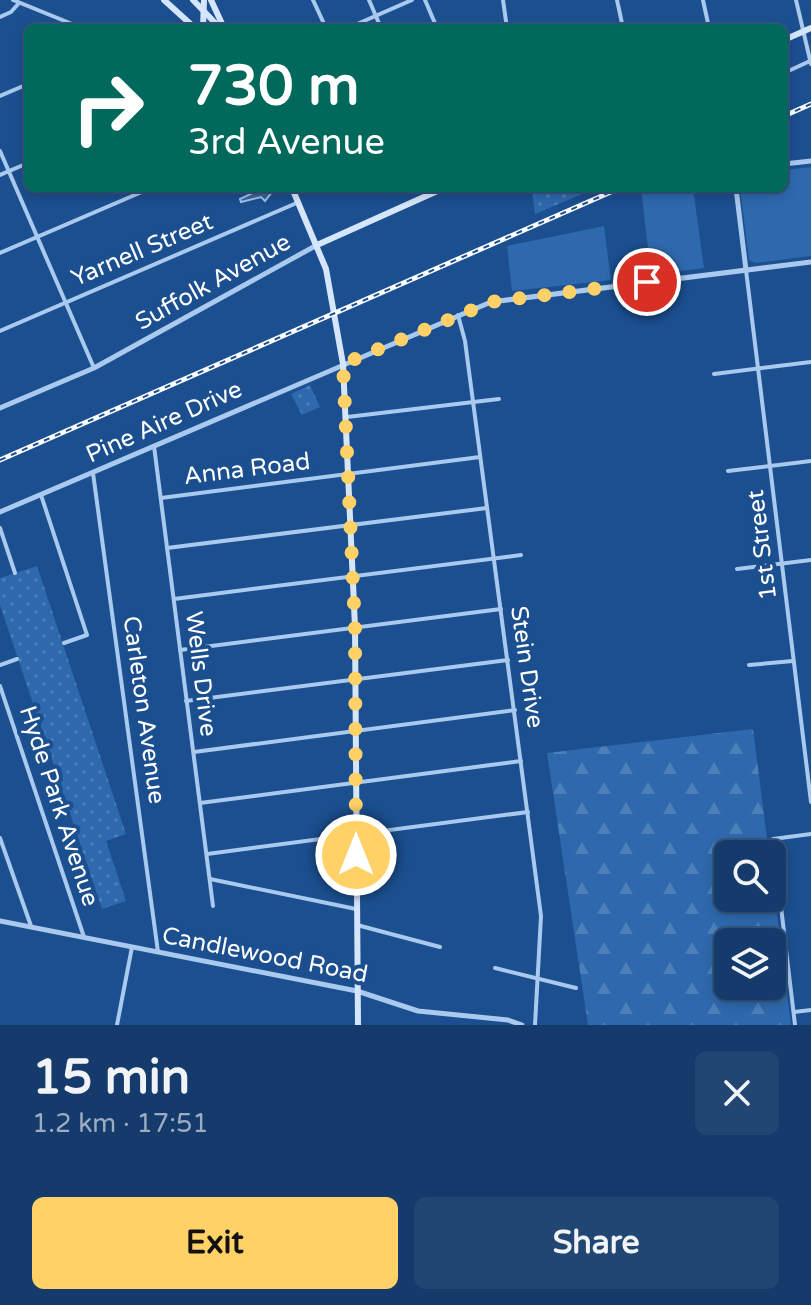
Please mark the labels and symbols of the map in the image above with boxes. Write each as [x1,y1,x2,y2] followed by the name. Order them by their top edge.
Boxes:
[67,207,217,293] street label: Yarnell Street
[130,227,296,337] street label: Suffolk Avenue
[613,248,681,316] pin
[81,375,247,469] street label: Pine Aire Drive
[182,447,312,491] street label: Anna Road
[741,488,783,602] street label: 1st Street
[504,604,550,730] street label: Stein Drive
[179,610,223,738] street label: Wells Drive
[116,614,172,806] street label: Carleton Avenue
[13,702,105,910] street label: Hyde Park Avenue
[314,813,398,897] position arrow
[160,921,370,989] street label: Candlewood Road

